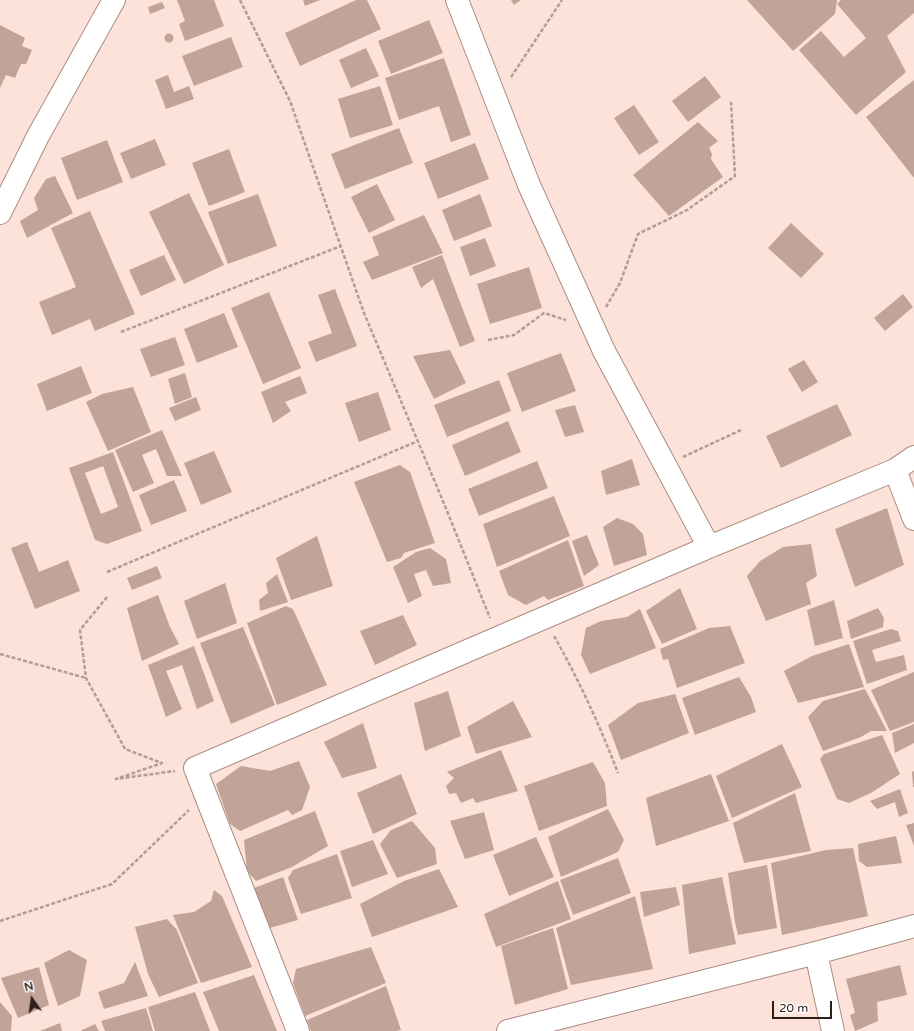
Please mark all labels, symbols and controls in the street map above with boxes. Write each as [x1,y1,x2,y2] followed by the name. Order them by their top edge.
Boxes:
[12,979,52,1019] north arrow
[23,979,35,994] text: N
[774,993,834,1019] scale bar
[779,1001,808,1015] text: 20 m

